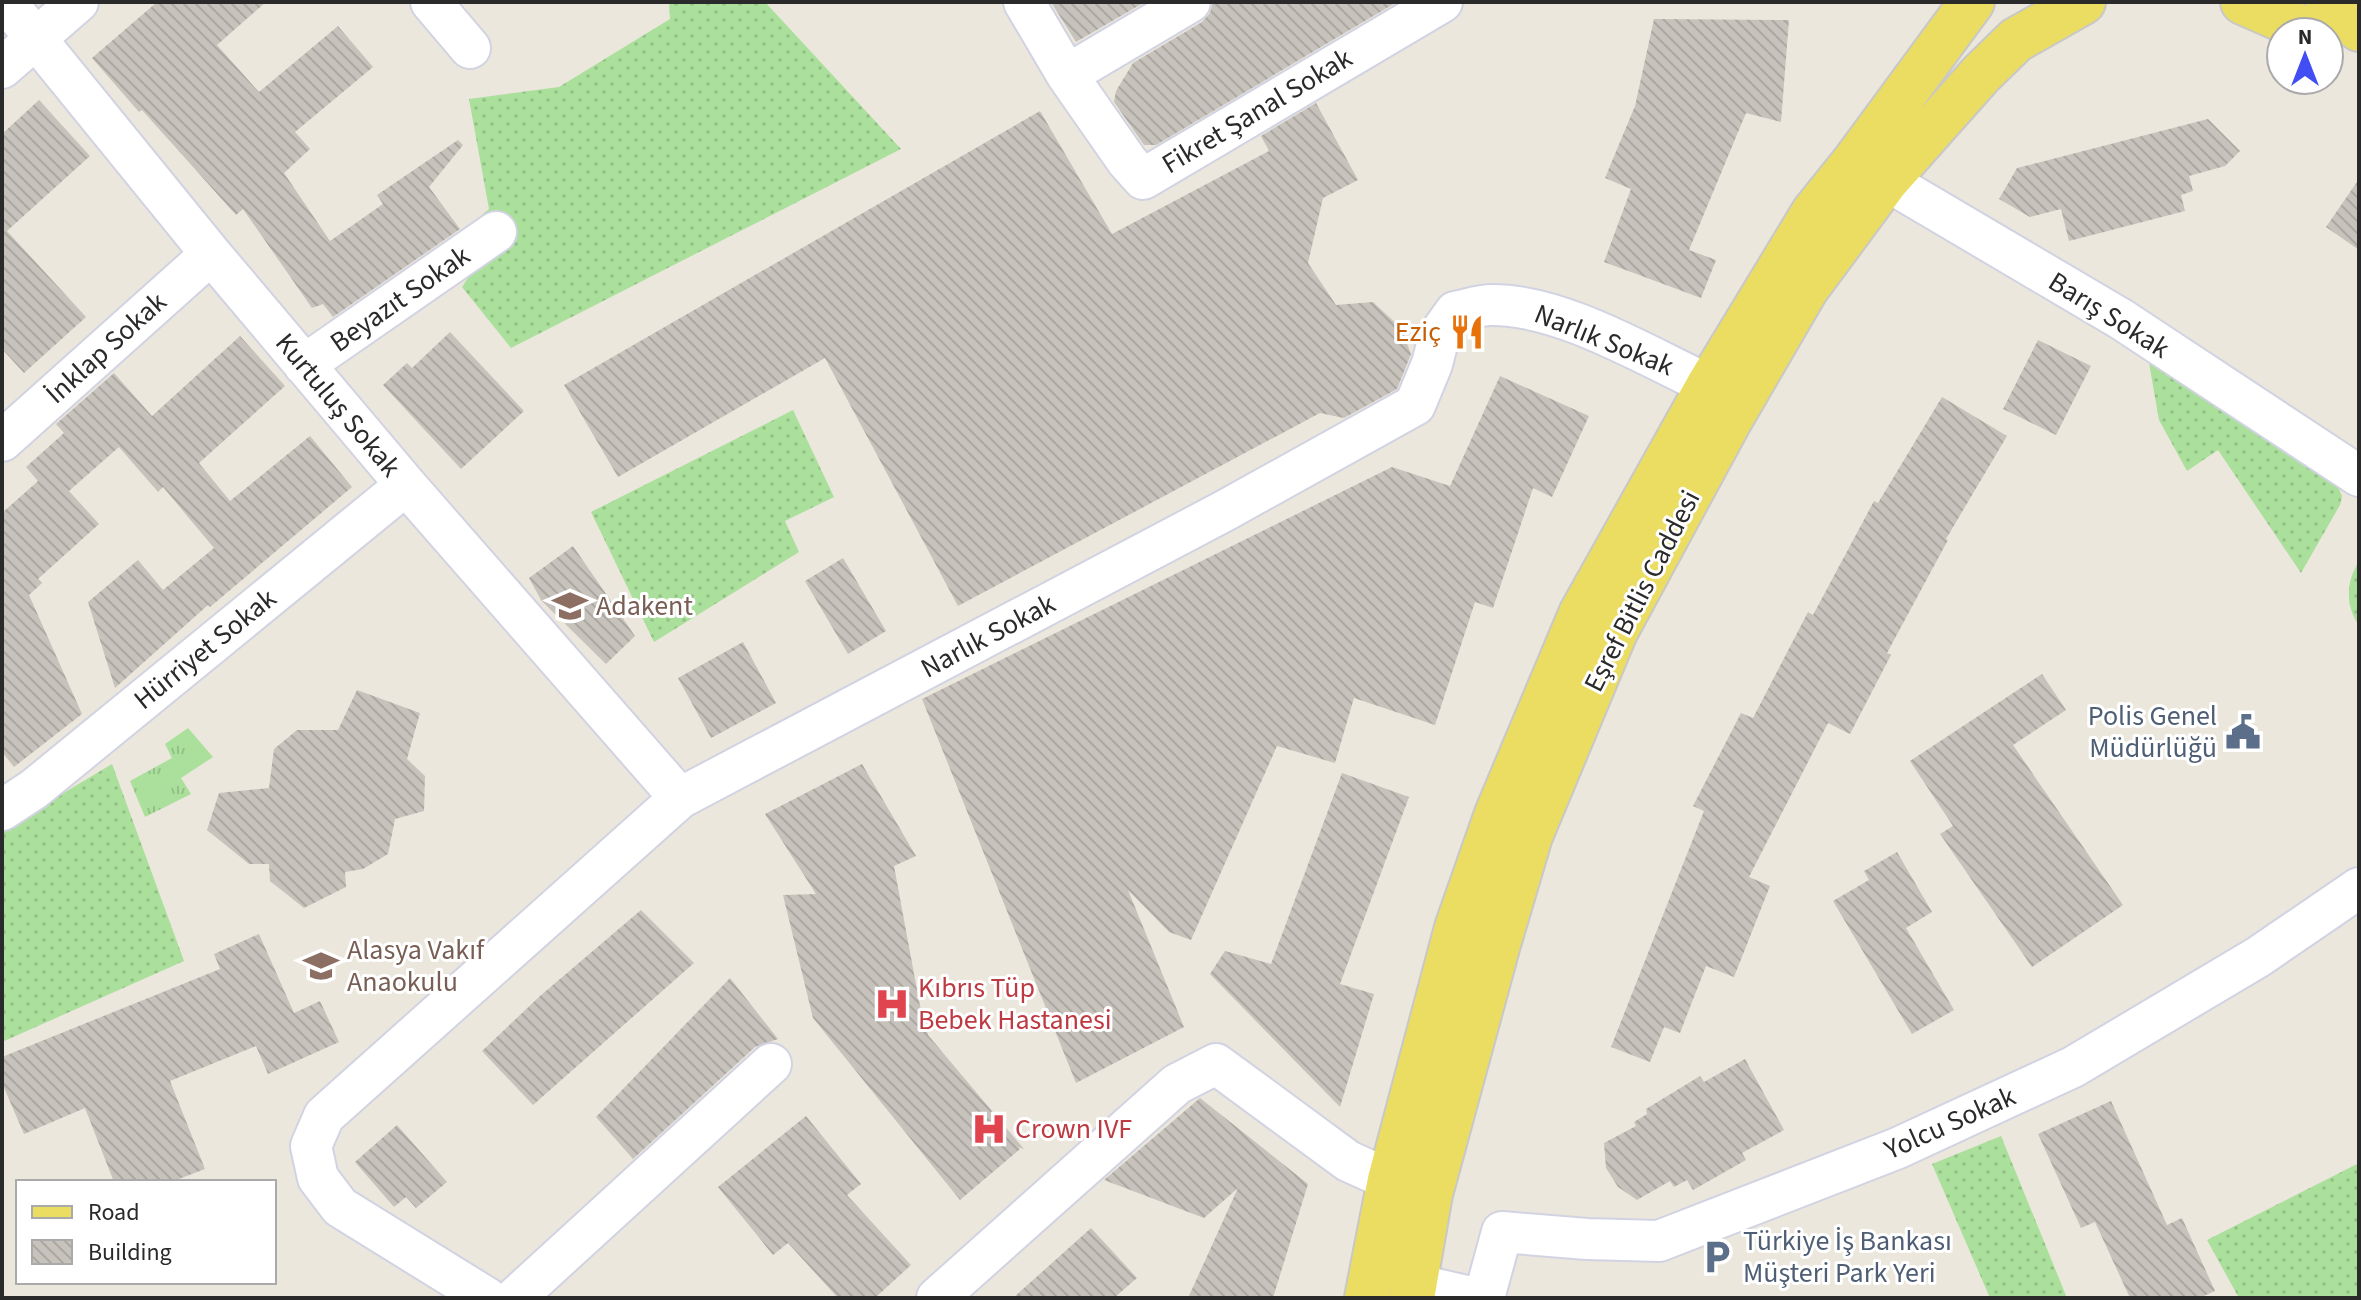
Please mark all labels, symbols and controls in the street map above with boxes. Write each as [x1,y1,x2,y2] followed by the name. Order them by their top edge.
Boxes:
[2265,16,2345,96] north arrow
[2298,21,2312,53] text: N
[1154,38,1360,184] street label: Fikret Şanal Sokak
[322,236,478,362] street label: Beyazıt Sokak
[2041,262,2177,368] street label: Barış Sokak
[37,283,175,413] street label: İnklap Sokak
[1528,294,1680,386] street label: Narlık Sokak
[1395,312,1441,352] place label: Eziç
[1448,313,1486,351] restaurant icon: Eziç
[266,324,410,486] street label: Kurtuluş Sokak
[1574,483,1710,699] street label: Eşref Bitlis Caddesi
[125,579,285,719] street label: Hürriyet Sokak
[914,584,1062,688] street label: Narlık Sokak
[596,586,693,626] place label: Adakent
[551,587,589,625] school or university icon: Adakent
[2088,696,2217,768] place label: Polis Genel Müdürlüğü
[2224,713,2262,751] public building icon: Polis Genel Müdürlüğü
[347,930,485,1002] place label: Alasya Vakıf Anaokulu
[302,947,340,985] school or university icon: Alasya Vakıf Anaokulu
[918,968,1112,1040] place label: Kıbrıs Tüp Bebek Hastanesi
[873,985,911,1023] hospital icon: Kıbrıs Tüp Bebek Hastanesi
[1877,1076,2022,1170] street label: Yolcu Sokak
[1015,1109,1132,1149] place label: Crown IVF
[970,1110,1008,1148] hospital icon: Crown IVF
[16,1180,276,1284] legend
[88,1195,140,1230] text: Road
[1743,1221,1952,1293] place label: Türkiye İş Bankası Müşteri Park Yeri
[88,1235,172,1270] text: Building
[1698,1238,1736,1276] parking icon: Türkiye İş Bankası Müşteri Park Yeri

